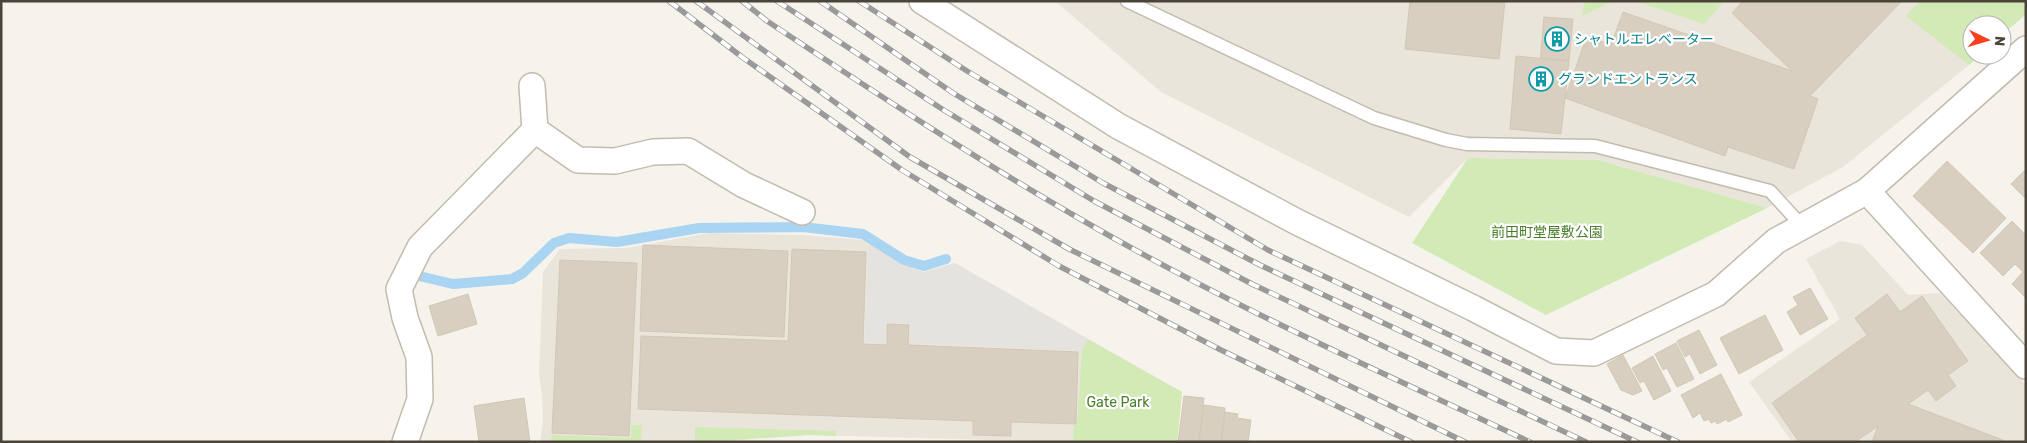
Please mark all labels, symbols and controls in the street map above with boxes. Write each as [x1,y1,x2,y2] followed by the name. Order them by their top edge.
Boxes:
[1962,15,2012,65] north arrow
[1544,26,1570,52] building icon: シャトルエレベーター
[1574,31,1714,48] place label: シャトルエレベーター
[1991,35,2008,47] text: N
[1528,66,1554,92] building icon: グランドエントランス
[1558,71,1698,88] place label: グランドエントランス
[1491,224,1603,241] park label: 前田町堂屋敷公園
[1086,394,1150,411] park label: Gate Park

